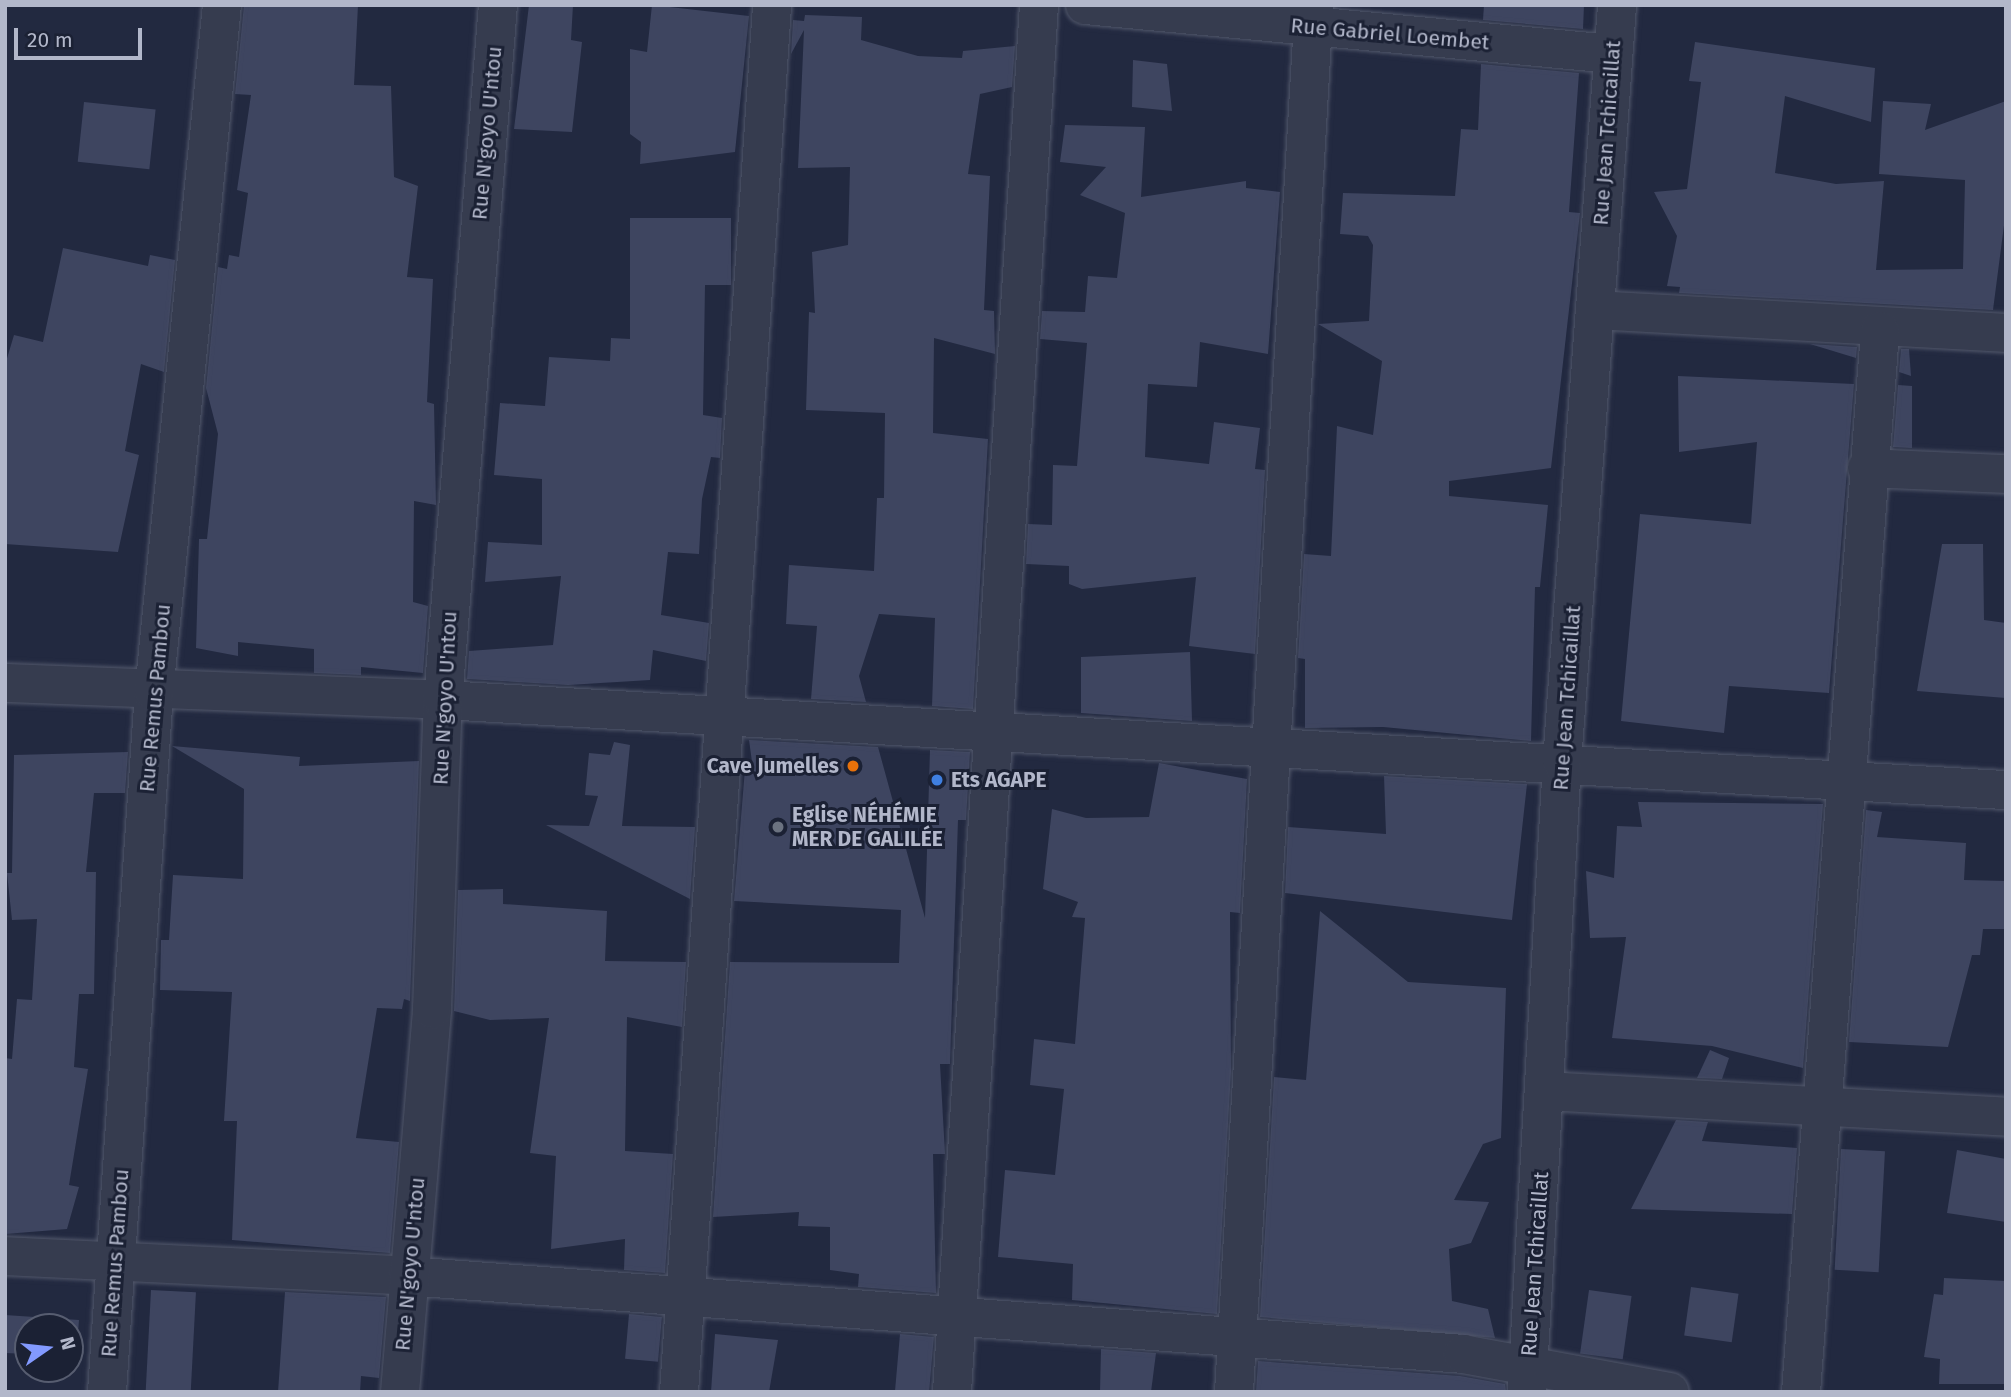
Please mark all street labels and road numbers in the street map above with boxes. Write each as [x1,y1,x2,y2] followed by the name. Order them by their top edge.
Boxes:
[1290,13,1490,55] street label: Rue Gabriel Loembet
[1588,40,1626,226] street label: Rue Jean Tchicaillat
[467,45,507,221] street label: Rue N'goyo U'ntou
[134,603,176,793] street label: Rue Remus Pambou
[1548,605,1586,791] street label: Rue Jean Tchicaillat
[428,610,462,786] street label: Rue N'goyo U'ntou
[96,1168,134,1358] street label: Rue Remus Pambou
[1516,1171,1554,1357] street label: Rue Jean Tchicaillat
[390,1176,430,1352] street label: Rue N'goyo U'ntou

